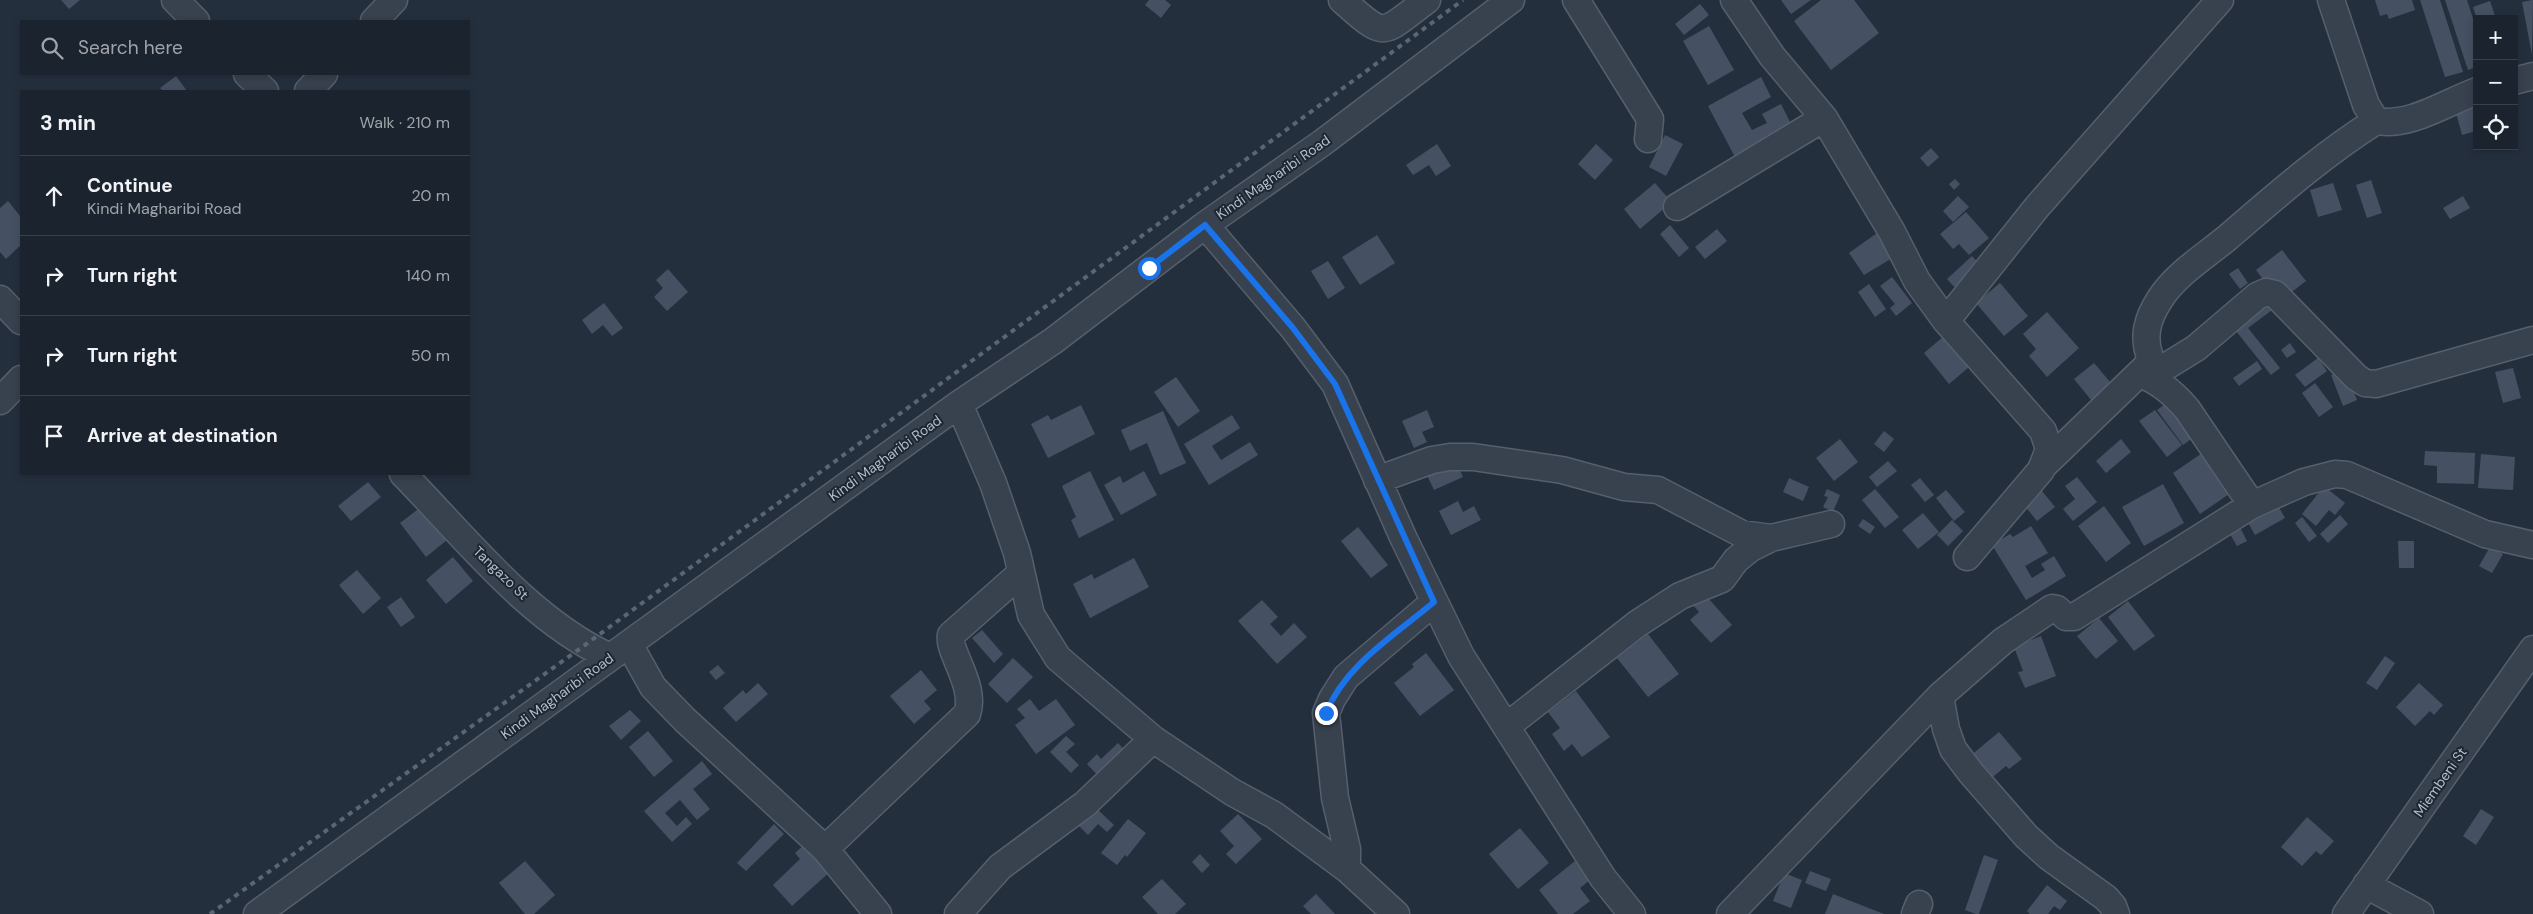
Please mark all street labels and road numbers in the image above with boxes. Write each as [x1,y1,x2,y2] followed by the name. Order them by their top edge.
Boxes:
[1212,131,1334,223] street label: Kindi Magharibi Road
[825,411,945,505] street label: Kindi Magharibi Road
[470,542,532,604] street label: Tangazo St
[497,649,617,743] street label: Kindi Magharibi Road
[2409,744,2471,820] street label: Miembeni St

